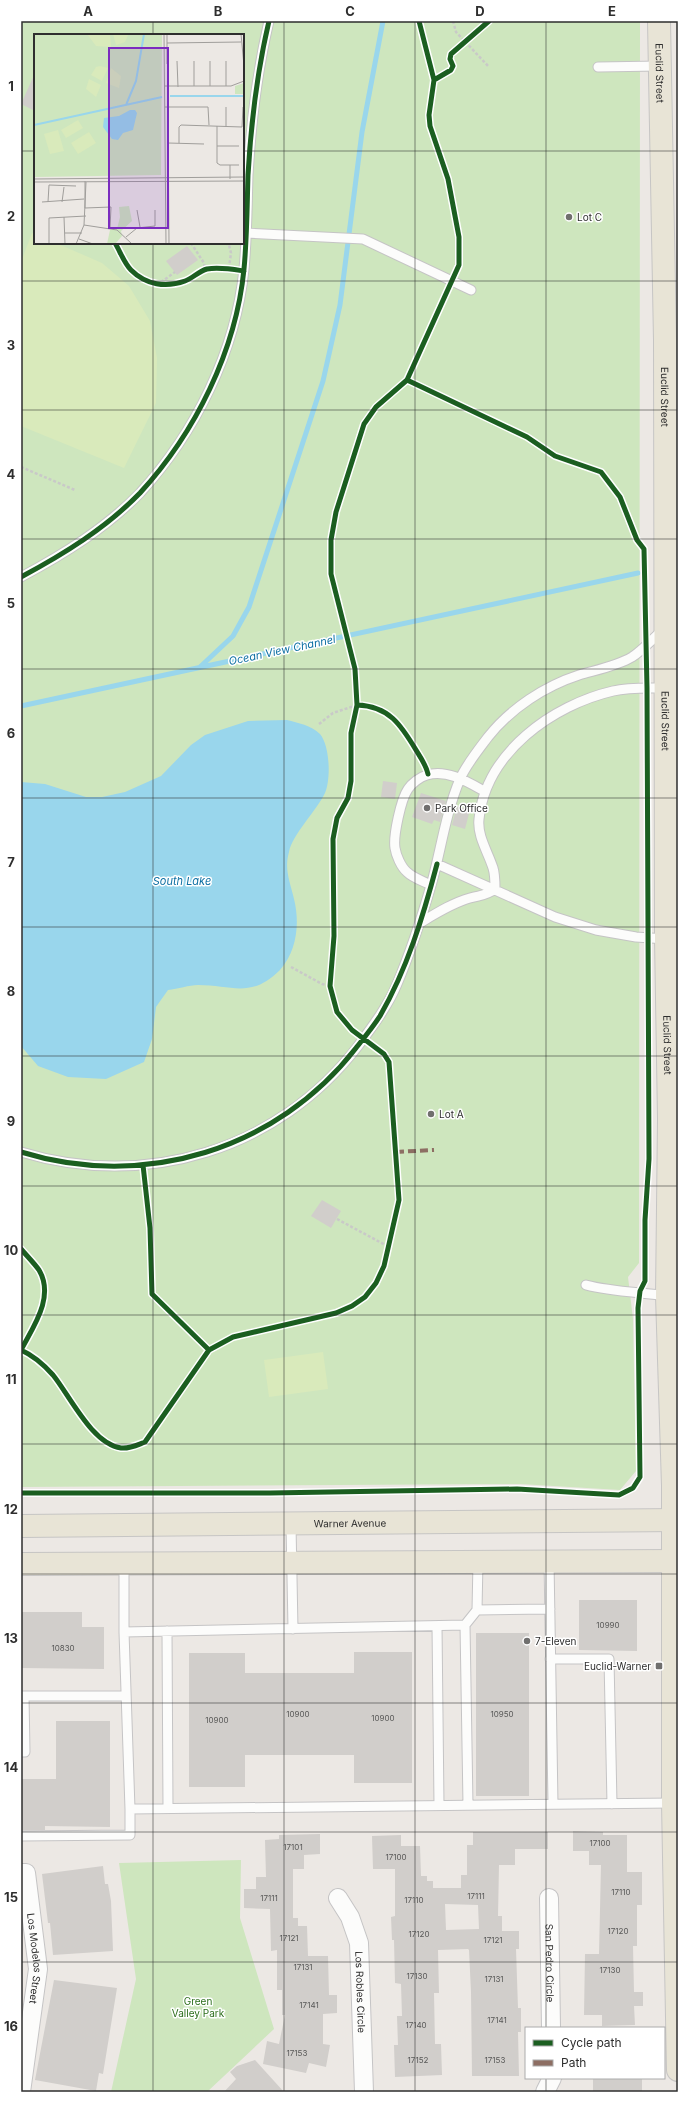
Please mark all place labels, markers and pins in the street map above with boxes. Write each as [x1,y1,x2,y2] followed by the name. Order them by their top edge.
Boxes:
[577,211,602,223] place label: Lot C
[564,212,574,222] marker: Lot C
[435,802,488,814] place label: Park Office
[422,803,432,813] marker: Park Office
[439,1108,464,1120] place label: Lot A
[426,1109,436,1119] marker: Lot A
[535,1635,577,1647] place label: 7-Eleven
[522,1636,532,1646] marker: 7-Eleven
[584,1660,651,1672] place label: Euclid-Warner
[654,1661,664,1671] marker: Euclid-Warner

